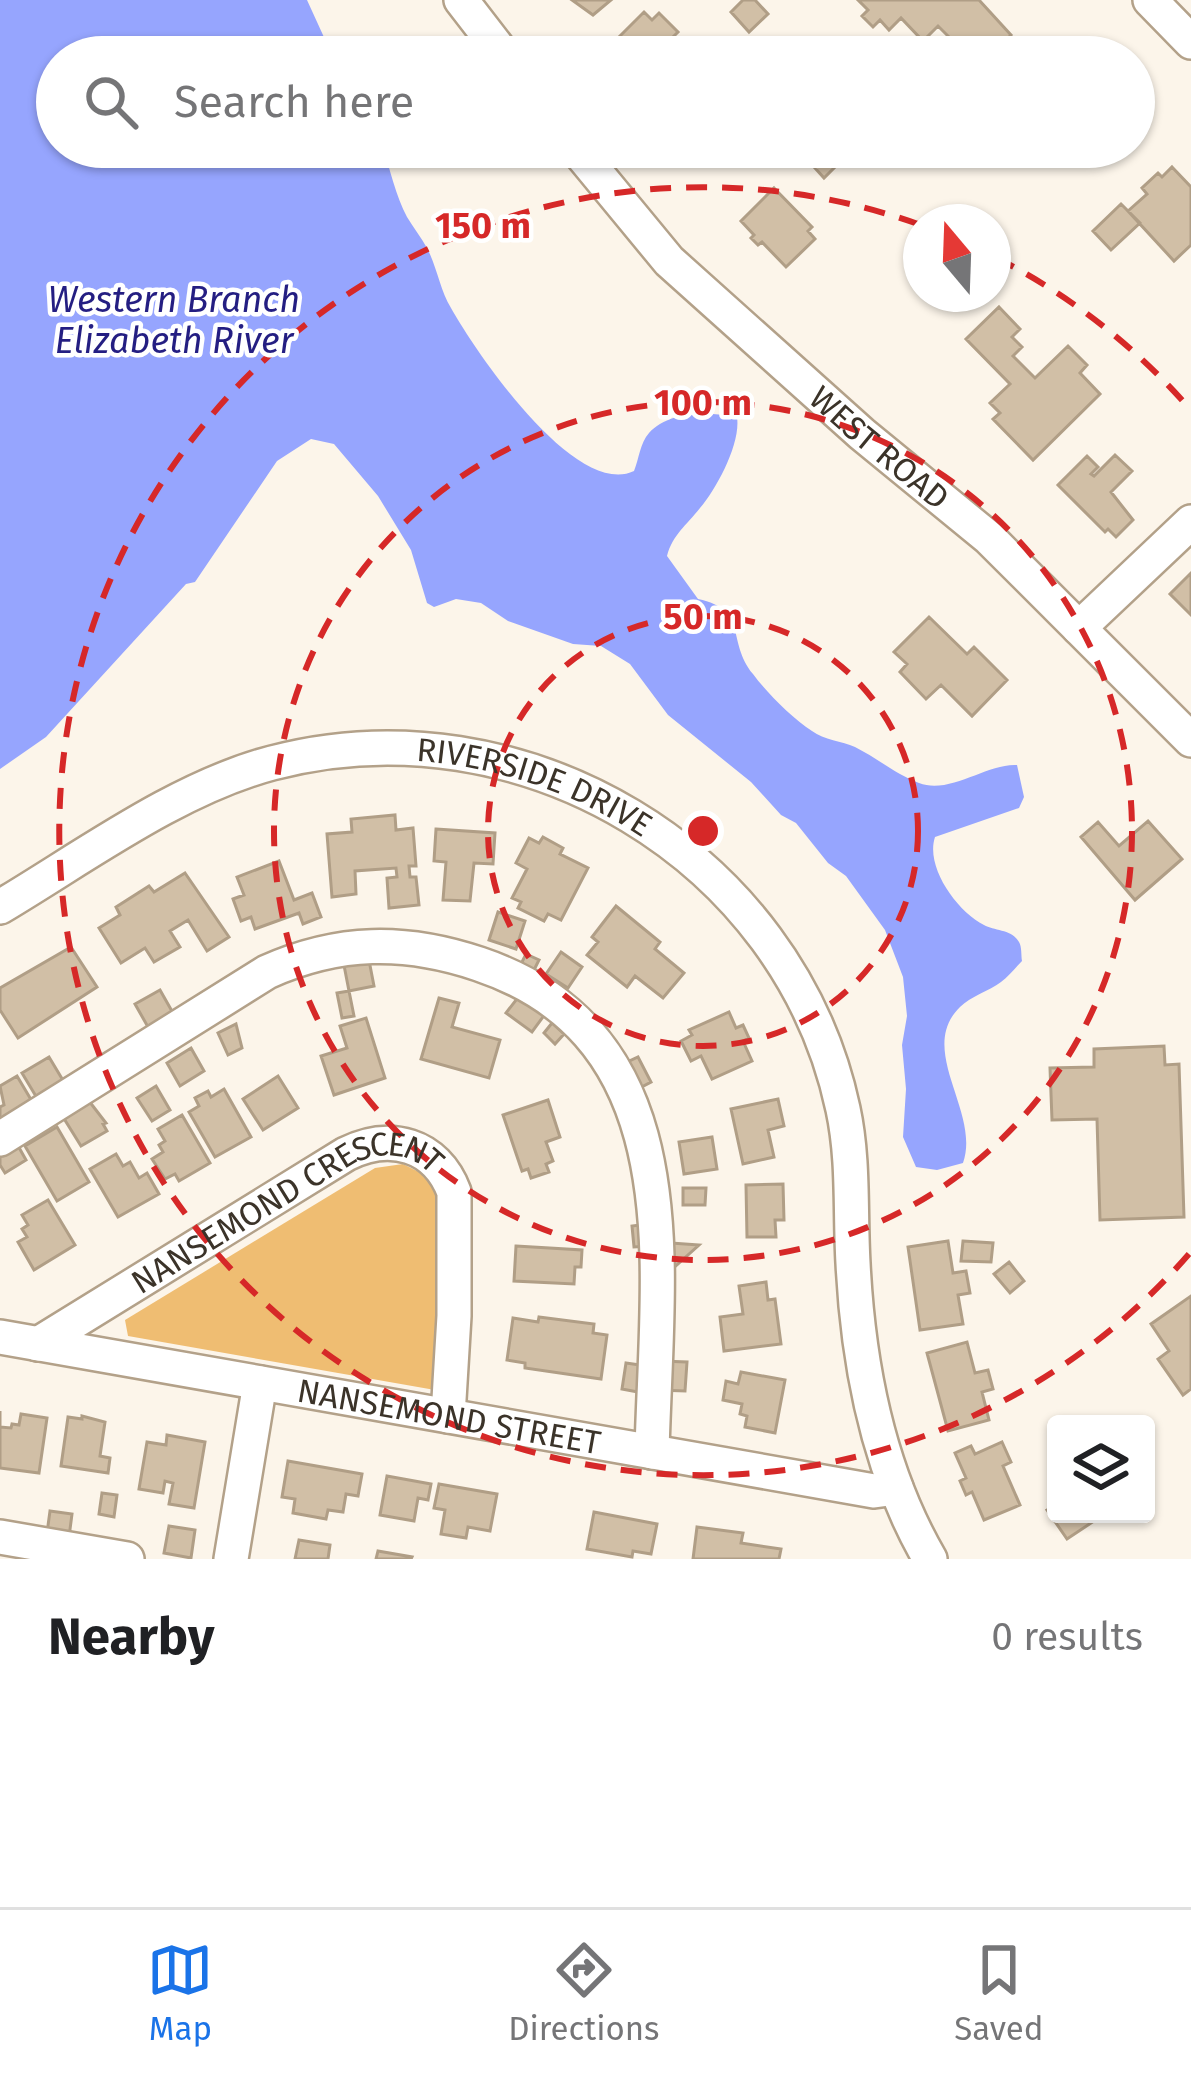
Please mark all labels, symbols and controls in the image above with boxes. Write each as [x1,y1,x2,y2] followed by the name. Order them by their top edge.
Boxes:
[36,36,1155,168] search box
[78,69,144,135] icon: search
[174,75,414,129] text: Search here
[435,204,531,248] text: 150 m
[903,204,1011,312] north arrow
[48,278,300,363] water label: Western Branch Elizabeth River
[801,378,957,518] street label: WEST ROAD
[654,381,752,425] text: 100 m
[663,595,743,639] text: 50 m
[415,730,659,845] street label: RIVERSIDE DRIVE
[682,810,724,852] centre of rings
[124,1124,452,1303] street label: NANSEMOND CRESCENT
[294,1371,604,1463] street label: NANSEMOND STREET
[1047,1415,1155,1523] map controls
[1047,1415,1155,1523] button: layers
[48,1606,214,1668] text: Nearby
[991,1614,1143,1660] text: 0 results
[147,1937,213,2049] tab: Map
[508,1937,660,2049] tab: Directions
[954,1937,1044,2049] tab: Saved

